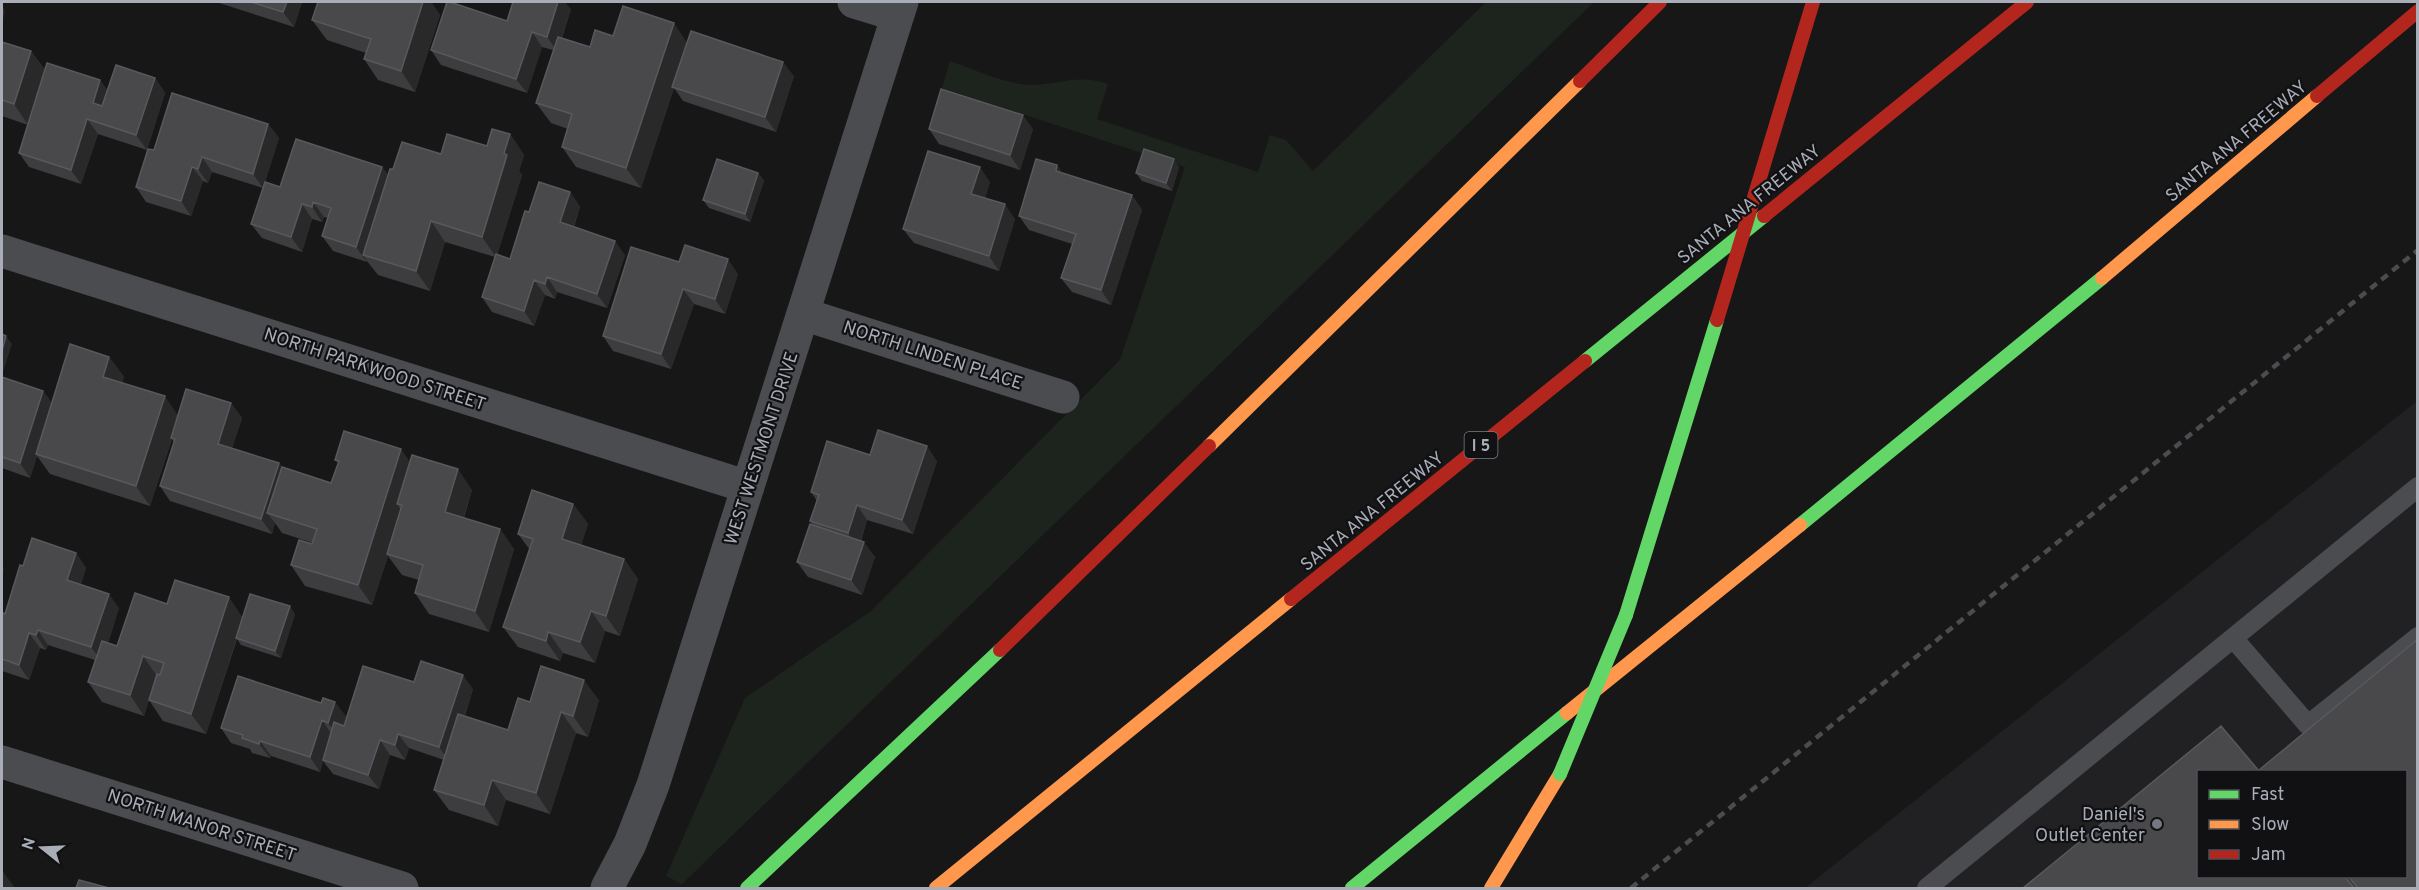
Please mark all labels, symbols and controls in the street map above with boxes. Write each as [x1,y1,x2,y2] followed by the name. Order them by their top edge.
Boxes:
[2161,76,2313,208] street label: SANTA ANA FREEWAY
[1674,140,1826,270] street label: SANTA ANA FREEWAY
[840,317,1025,396] street label: NORTH LINDEN PLACE
[261,324,489,417] street label: NORTH PARKWOOD STREET
[720,349,804,548] street label: WEST WESTMONT DRIVE
[1464,432,1498,458] road number: I 5
[1297,447,1449,577] street label: SANTA ANA FREEWAY
[2197,770,2407,878] legend
[2251,784,2284,807] text: Fast
[104,785,299,868] street label: NORTH MANOR STREET
[2035,804,2145,848] place label: Daniel's Outlet Center
[2251,814,2289,837] text: Slow
[2150,817,2164,831] marker: Daniel's Outlet Center
[12,818,72,878] north arrow
[18,835,41,853] text: N
[2251,844,2286,867] text: Jam

